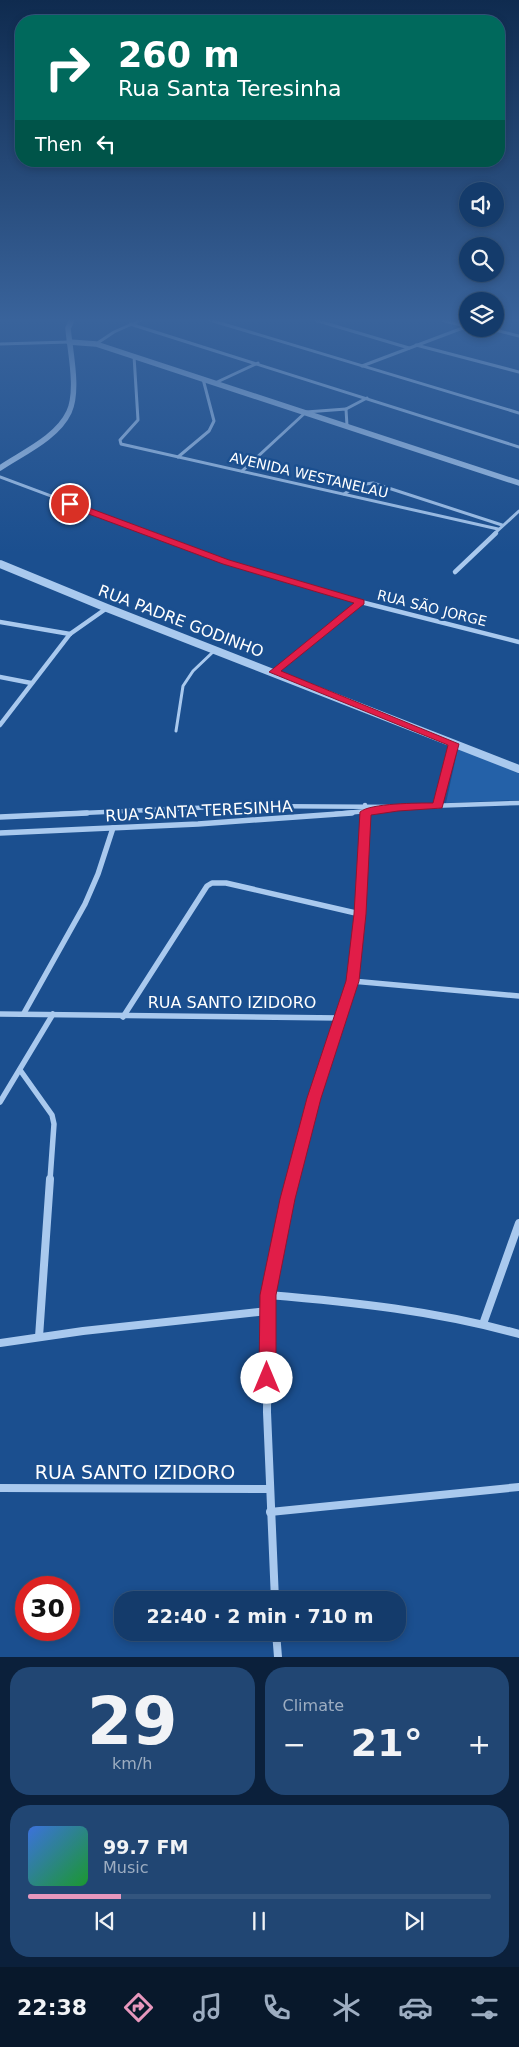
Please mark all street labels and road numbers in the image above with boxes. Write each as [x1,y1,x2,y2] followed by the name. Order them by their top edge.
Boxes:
[228,449,390,501] street label: AVENIDA WESTANELAU
[96,581,266,661] street label: RUA PADRE GODINHO
[375,587,489,629] street label: RUA SÃO JORGE
[105,797,293,825] street label: RUA SANTA TERESINHA
[148,993,316,1012] street label: RUA SANTO IZIDORO
[35,1461,235,1483] street label: RUA SANTO IZIDORO

